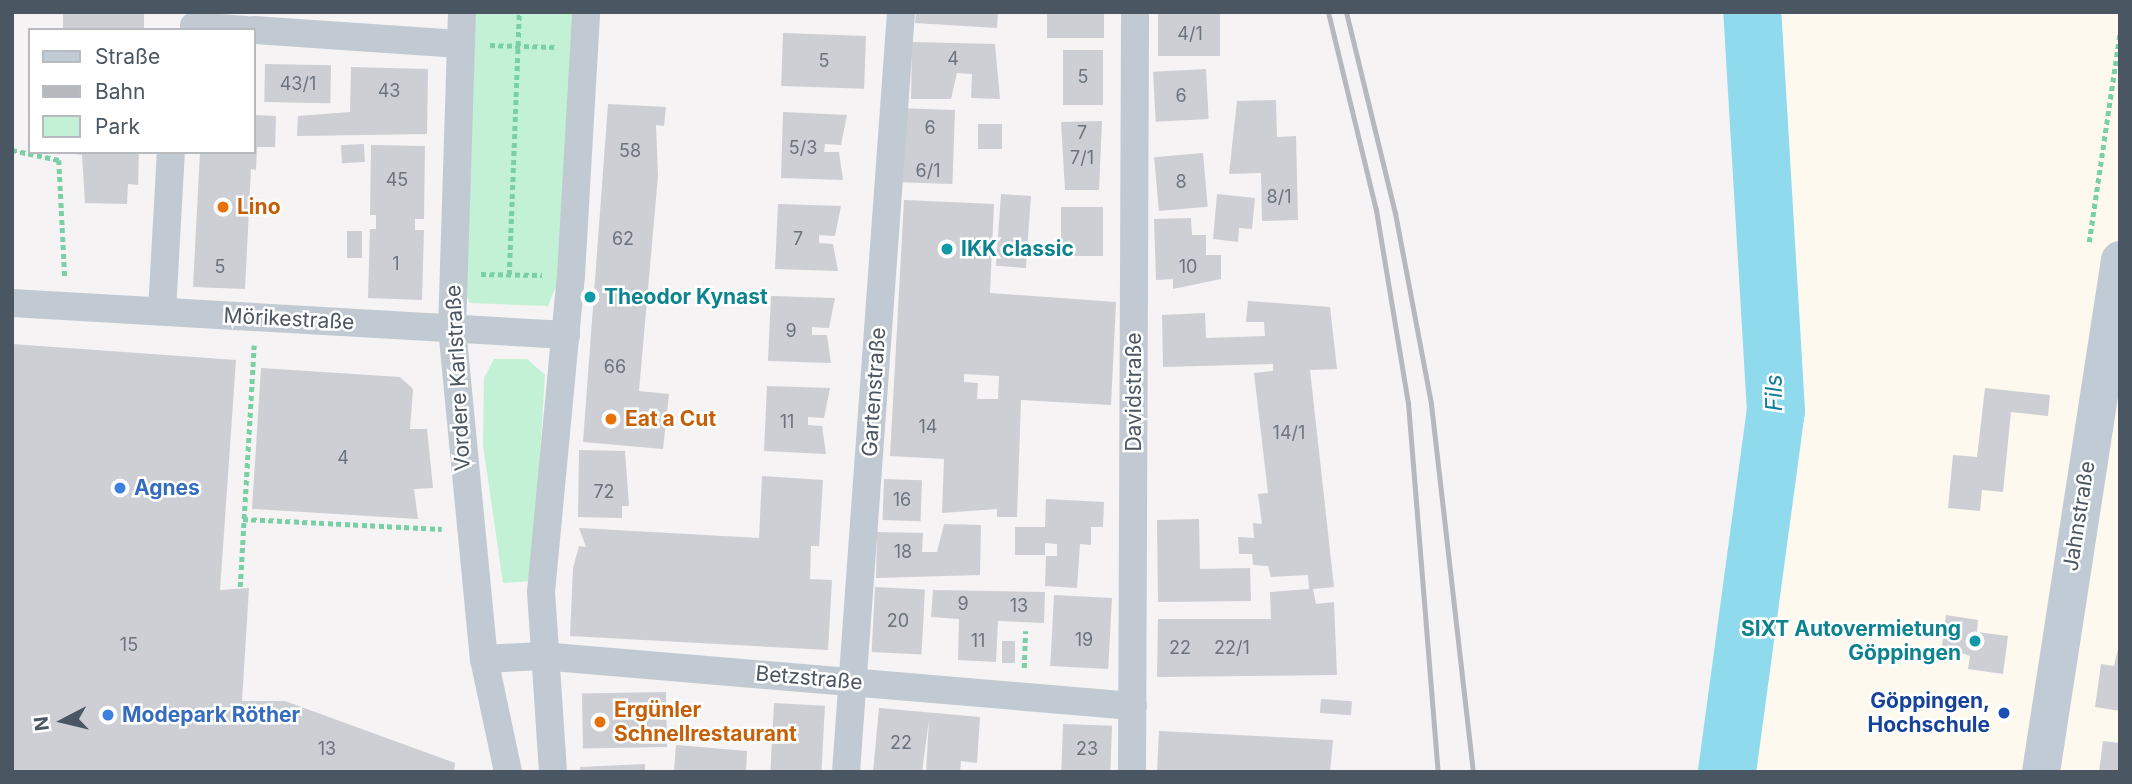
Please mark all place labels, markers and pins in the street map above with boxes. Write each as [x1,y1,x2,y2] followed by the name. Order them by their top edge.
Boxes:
[237,194,281,220] place label: Lino
[215,199,231,215] marker: Lino
[961,236,1074,262] place label: IKK classic
[939,241,955,257] marker: IKK classic
[604,284,768,310] place label: Theodor Kynast
[582,289,598,305] marker: Theodor Kynast
[625,406,716,432] place label: Eat a Cut
[603,411,619,427] marker: Eat a Cut
[134,475,200,501] place label: Agnes
[112,480,128,496] marker: Agnes
[1741,616,1961,666] place label: SIXT Autovermietung Göppingen
[1967,633,1983,649] marker: SIXT Autovermietung Göppingen
[1868,688,1990,738] place label: Göppingen, Hochschule
[614,697,797,747] place label: Ergünler Schnellrestaurant
[122,702,300,728] place label: Modepark Röther
[1996,705,2012,721] marker: Göppingen, Hochschule
[100,707,116,723] marker: Modepark Röther
[592,714,608,730] marker: Ergünler Schnellrestaurant

